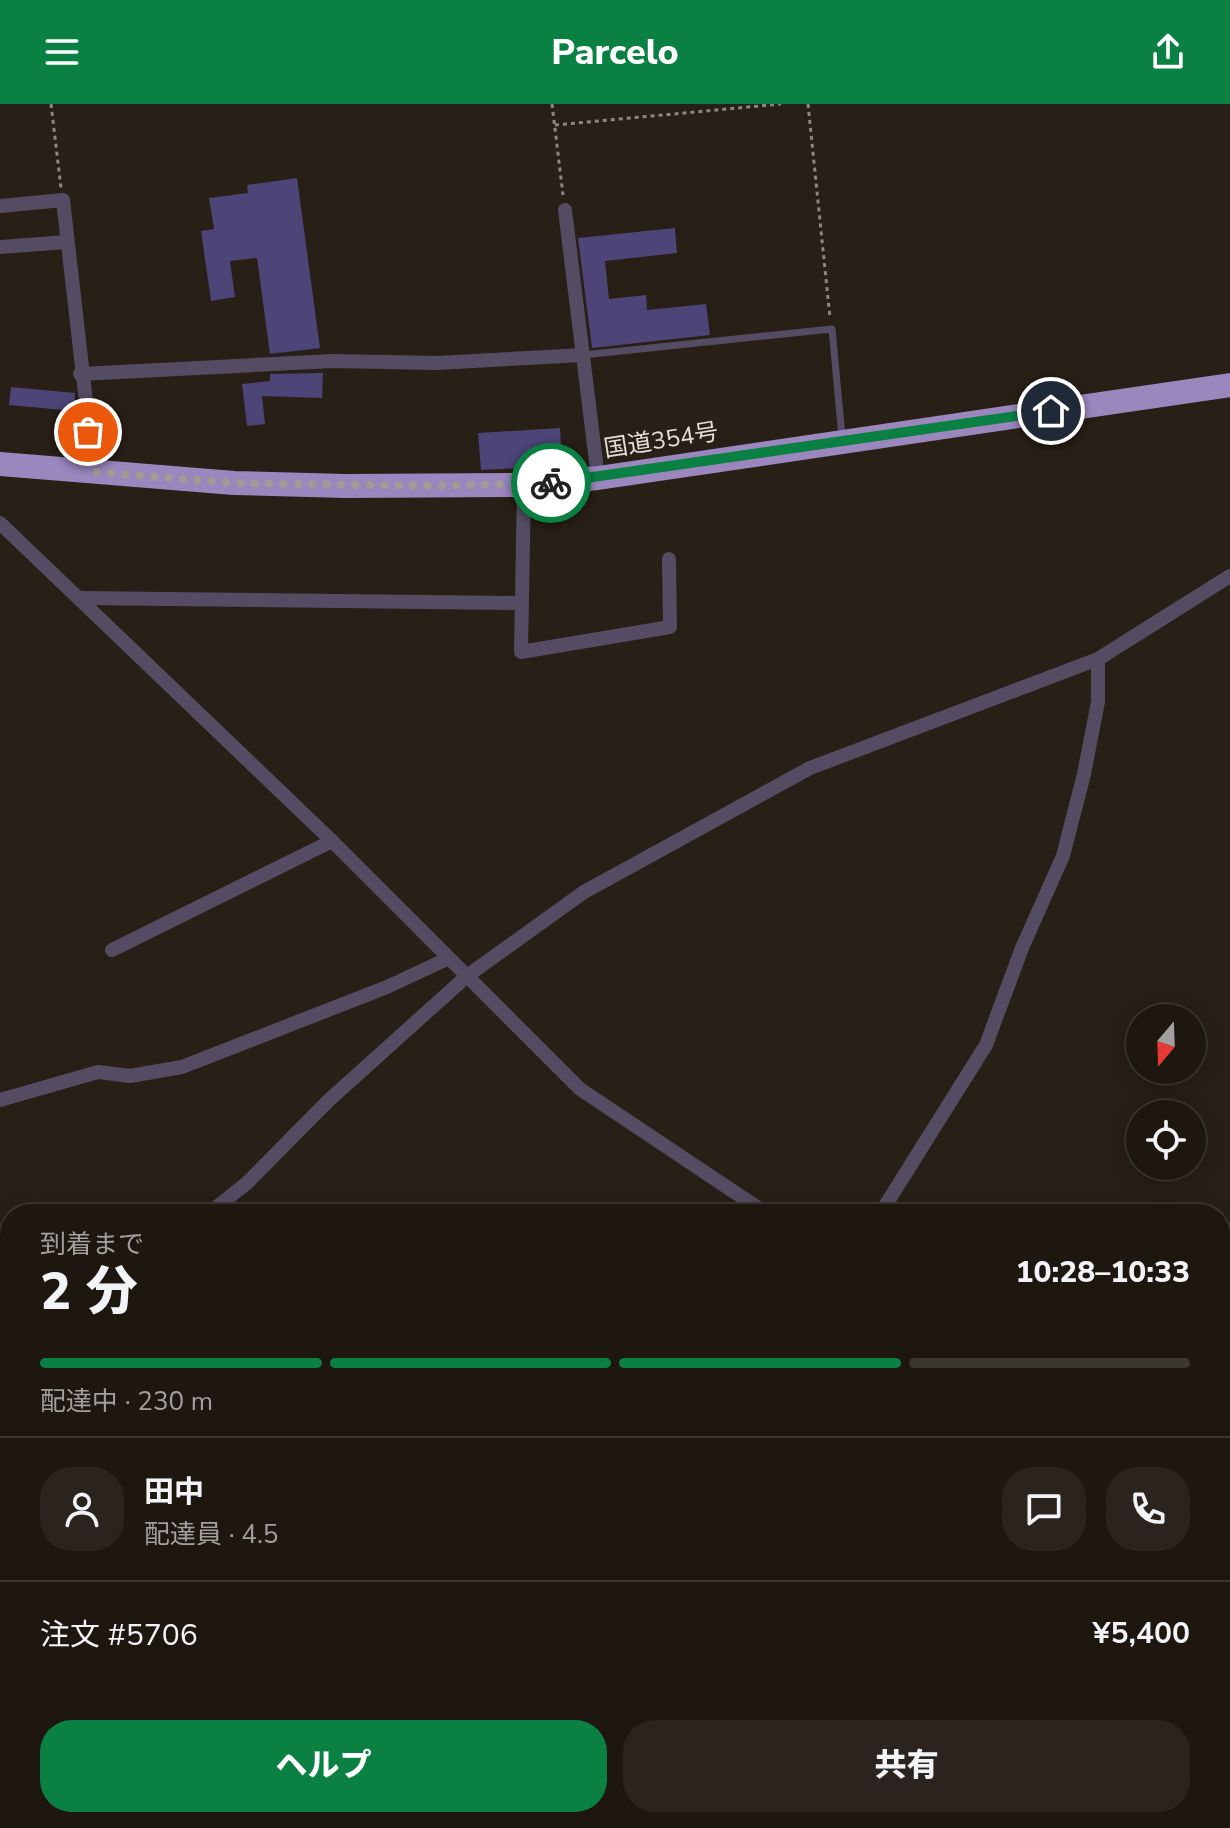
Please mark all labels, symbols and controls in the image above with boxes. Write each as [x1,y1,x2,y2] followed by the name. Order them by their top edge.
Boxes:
[551,28,679,77] text: Parcelo
[40,30,84,74] icon: menu
[1146,30,1190,74] icon: share
[1017,377,1085,445] pin
[1029,389,1073,433] icon: home
[54,398,122,466] pin
[66,410,110,454] icon: bag
[602,415,720,465] street label: 国道354号
[511,443,591,523] courier
[529,461,573,505] icon: bike
[1126,1004,1206,1084] north arrow
[1126,1004,1206,1180] map controls
[1126,1100,1206,1180] button: locate
[40,1227,144,1262] text: 到着まで
[1015,1252,1190,1293] text: 10:28–10:33
[40,1256,138,1327] text: 2 分
[40,1384,213,1419] text: 配達中 · 230 m
[40,1467,124,1551] button: person
[1002,1467,1086,1551] button: chat
[1106,1467,1190,1551] button: phone
[144,1472,204,1513] text: 田中
[144,1517,278,1552] text: 配達員 · 4.5
[1093,1613,1190,1654] text: ¥5,400
[40,1615,198,1656] text: 注文 #5706
[40,1720,607,1812] button: ヘルプ
[623,1720,1190,1812] button: 共有

